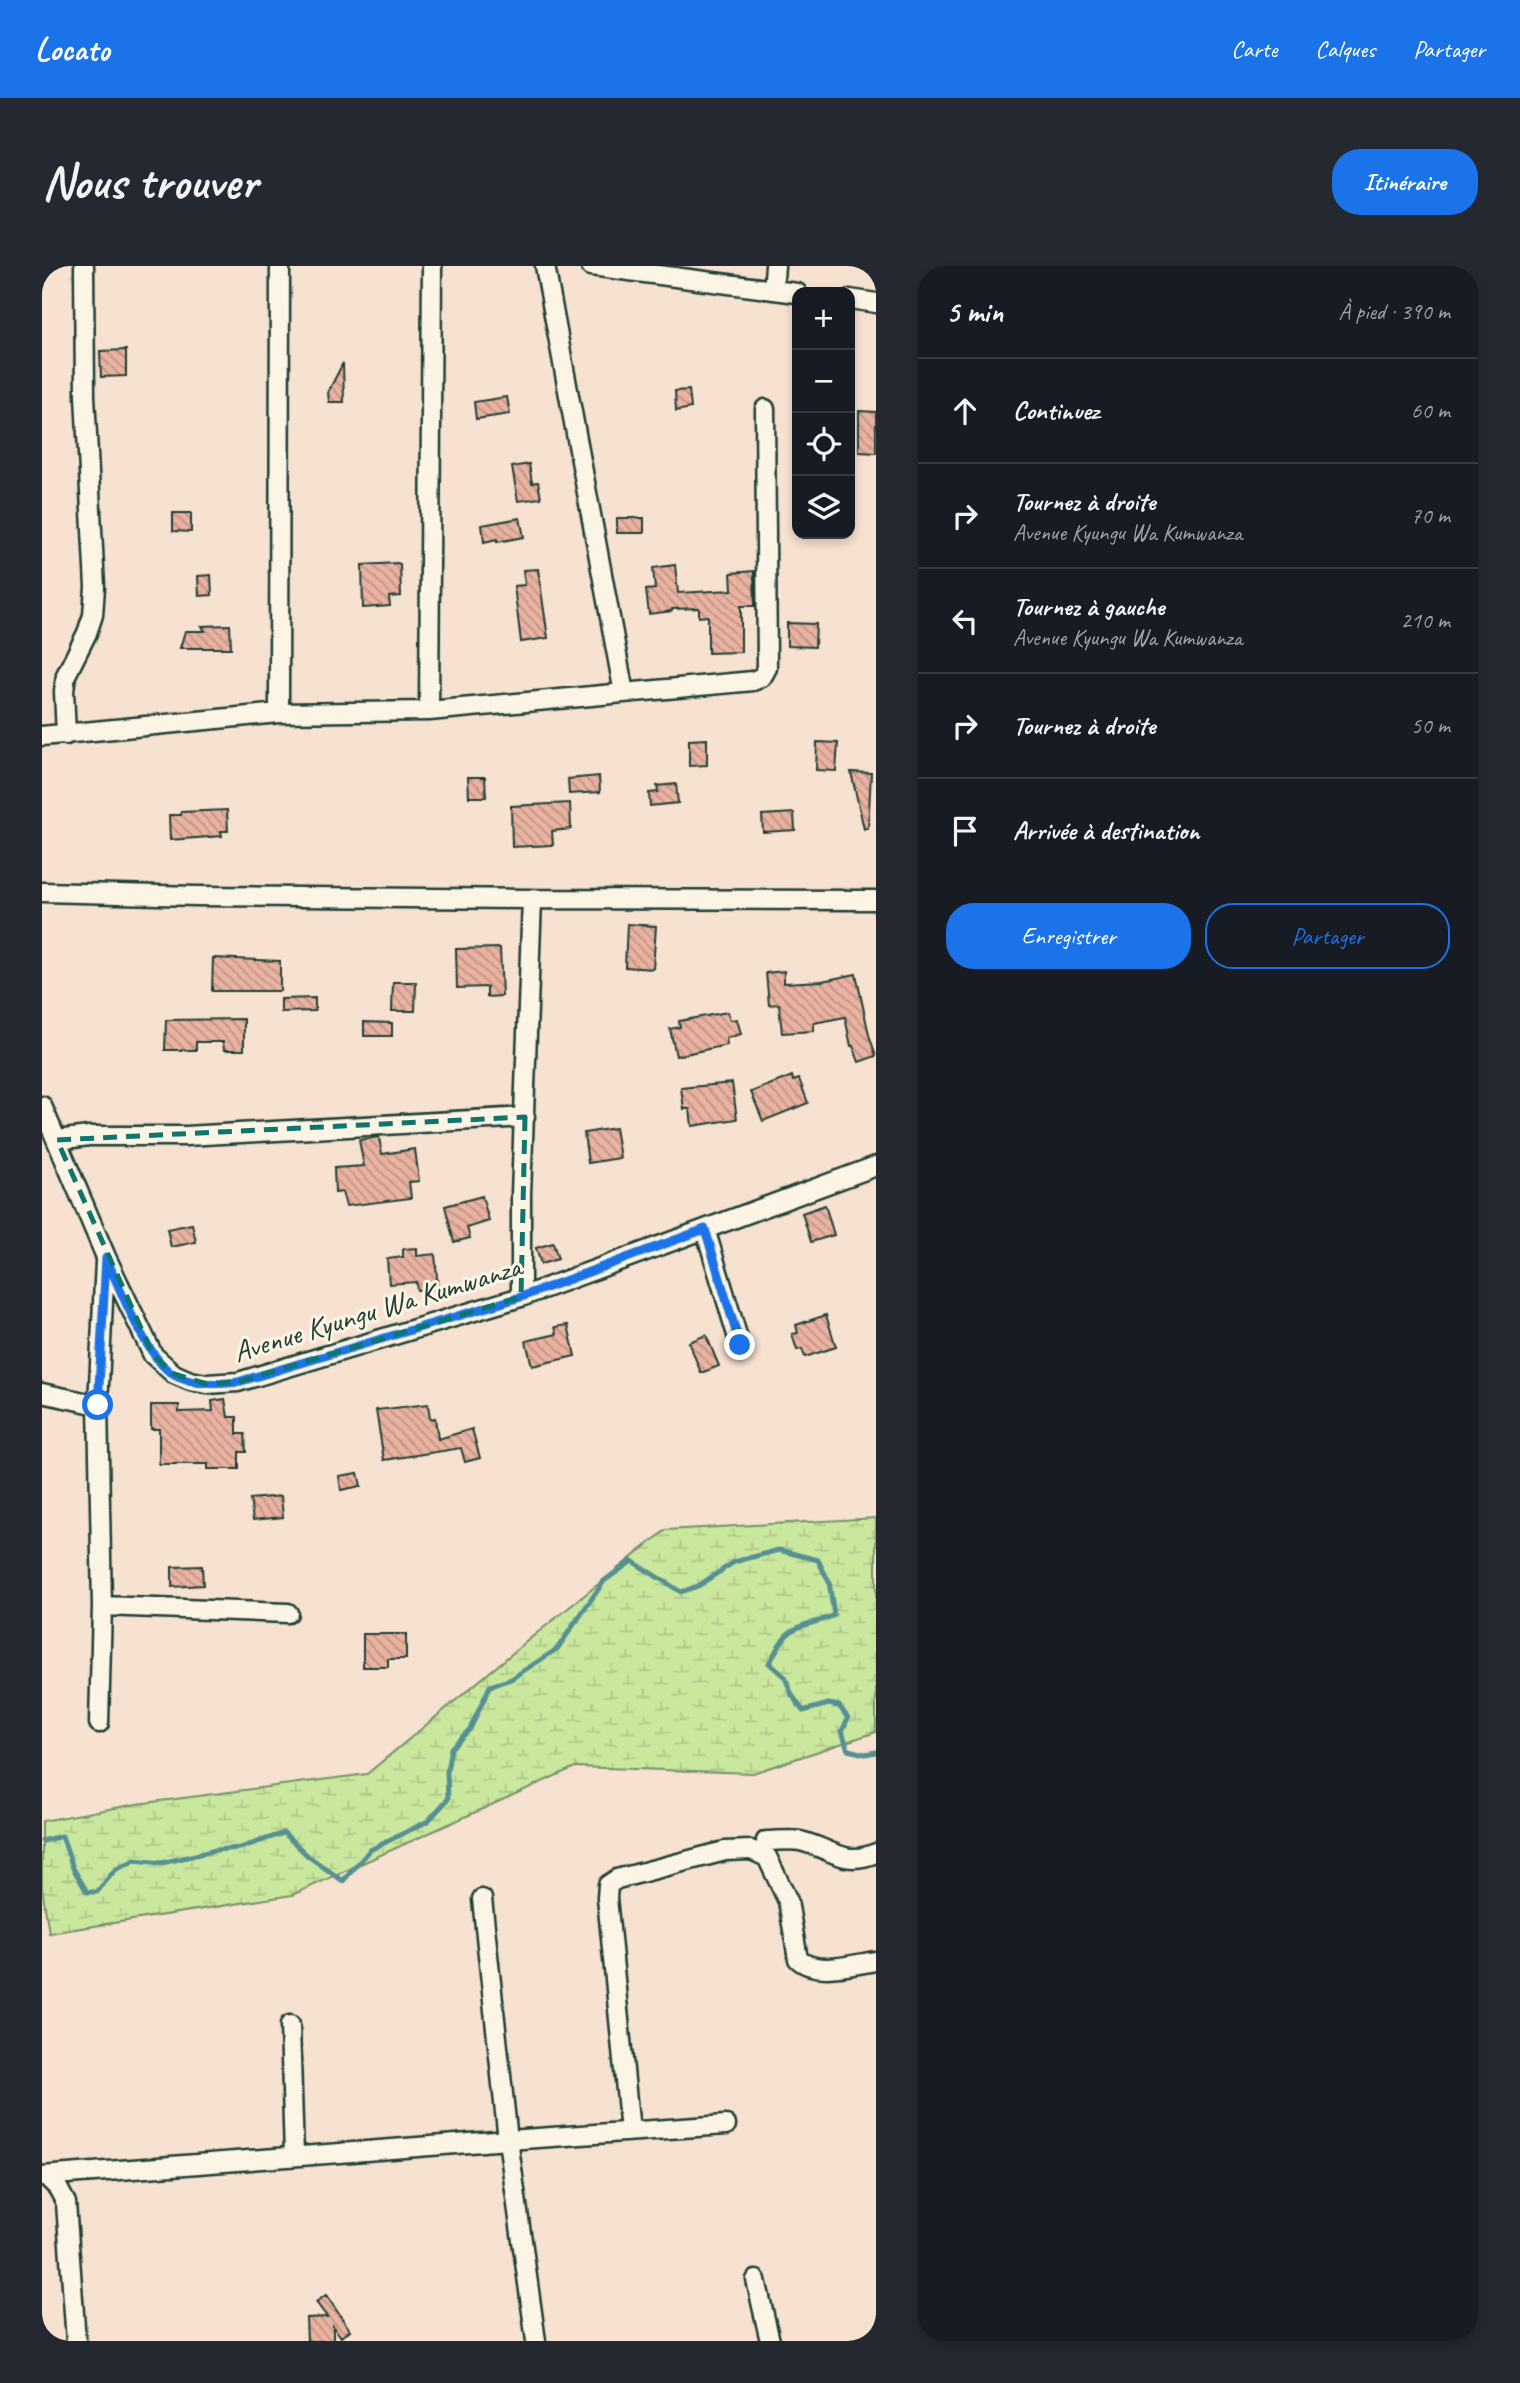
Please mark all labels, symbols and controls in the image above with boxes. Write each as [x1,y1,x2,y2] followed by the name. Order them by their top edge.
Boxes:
[35,28,109,70] text: Locato
[1231,34,1277,64] text: Carte
[1315,34,1375,64] text: Calques
[1413,34,1485,64] text: Partager
[1332,149,1478,215] button: Itinéraire
[42,151,257,213] text: Nous trouver
[792,287,855,539] map controls
[792,287,855,350] button: +
[946,293,1003,331] text: 5 min
[1338,297,1450,326] text: À pied · 390 m
[792,350,855,413] button: −
[946,392,984,430] icon: ahead
[1013,394,1099,427] text: Continuez
[1411,396,1450,425] text: 60 m
[792,413,855,476] button: locate
[792,476,855,539] button: layers
[1013,485,1155,518] text: Tournez à droite
[946,497,984,535] icon: right
[1411,501,1450,530] text: 70 m
[1013,518,1242,547] text: Avenue Kyungu Wa Kumwanza
[1013,590,1164,623] text: Tournez à gauche
[946,602,984,640] icon: left
[1401,606,1450,635] text: 210 m
[1013,623,1242,652] text: Avenue Kyungu Wa Kumwanza
[946,707,984,745] icon: right
[1013,709,1155,742] text: Tournez à droite
[1411,711,1450,740] text: 50 m
[946,812,984,850] icon: arrive
[1013,814,1199,847] text: Arrivée à destination
[946,903,1191,969] button: Enregistrer
[1205,903,1450,969] button: Partager
[228,1246,528,1371] street label: Avenue Kyungu Wa Kumwanza
[724,1329,755,1360] route end
[82,1389,113,1420] route start

